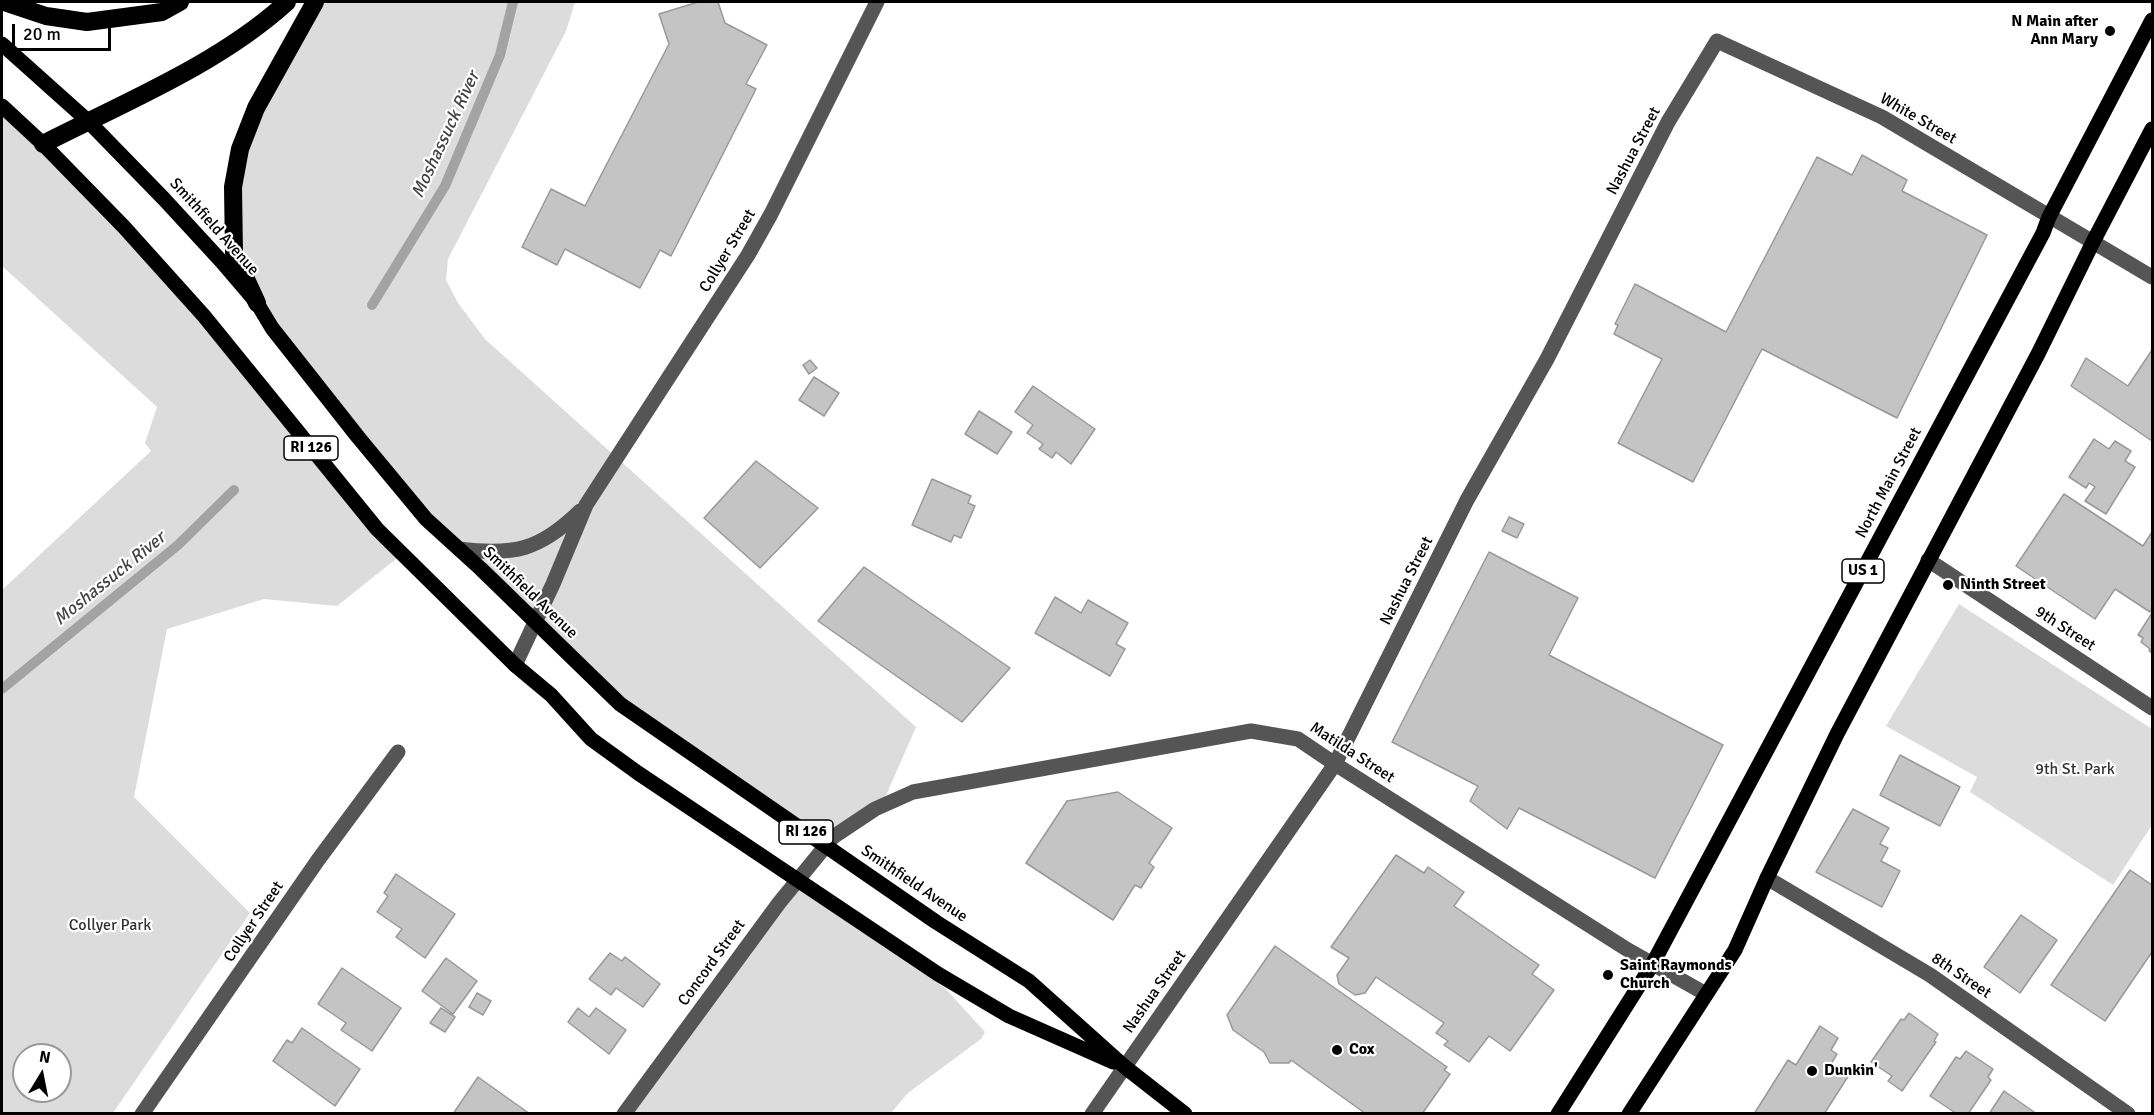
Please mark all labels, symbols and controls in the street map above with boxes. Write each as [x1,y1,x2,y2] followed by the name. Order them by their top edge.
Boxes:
[15,12,114,50] scale bar
[2011,12,2098,50] place label: N Main after Ann Mary
[23,23,61,45] text: 20 m
[2103,24,2117,38] marker: N Main after Ann Mary
[407,68,485,202] water label: Moshassuck River
[1876,89,1960,149] street label: White Street
[1603,104,1665,198] street label: Nashua Street
[165,174,263,280] street label: Smithfield Avenue
[696,206,760,296] street label: Collyer Street
[1852,424,1926,542] street label: North Main Street
[284,436,338,460] road number: RI 126
[50,528,170,630] water label: Moshassuck River
[1376,534,1438,628] street label: Nashua Street
[479,543,581,643] street label: Smithfield Avenue
[1842,559,1884,583] road number: US 1
[1960,575,2046,595] place label: Ninth Street
[1941,578,1955,592] marker: Ninth Street
[2031,602,2099,656] street label: 9th Street
[1306,718,1398,788] street label: Matilda Street
[2035,760,2115,780] park label: 9th St. Park
[779,820,833,844] road number: RI 126
[857,841,971,927] street label: Smithfield Avenue
[220,878,288,966] street label: Collyer Street
[69,916,151,936] park label: Collyer Park
[674,916,750,1010] street label: Concord Street
[1119,947,1191,1037] street label: Nashua Street
[1927,949,1995,1003] street label: 8th Street
[1620,956,1732,994] place label: Saint Raymonds Church
[1601,968,1615,982] marker: Saint Raymonds Church
[1349,1040,1375,1060] place label: Cox
[12,1043,72,1103] north arrow
[1330,1043,1344,1057] marker: Cox
[38,1046,52,1068] text: N
[1824,1061,1878,1081] place label: Dunkin'
[1805,1064,1819,1078] marker: Dunkin'

